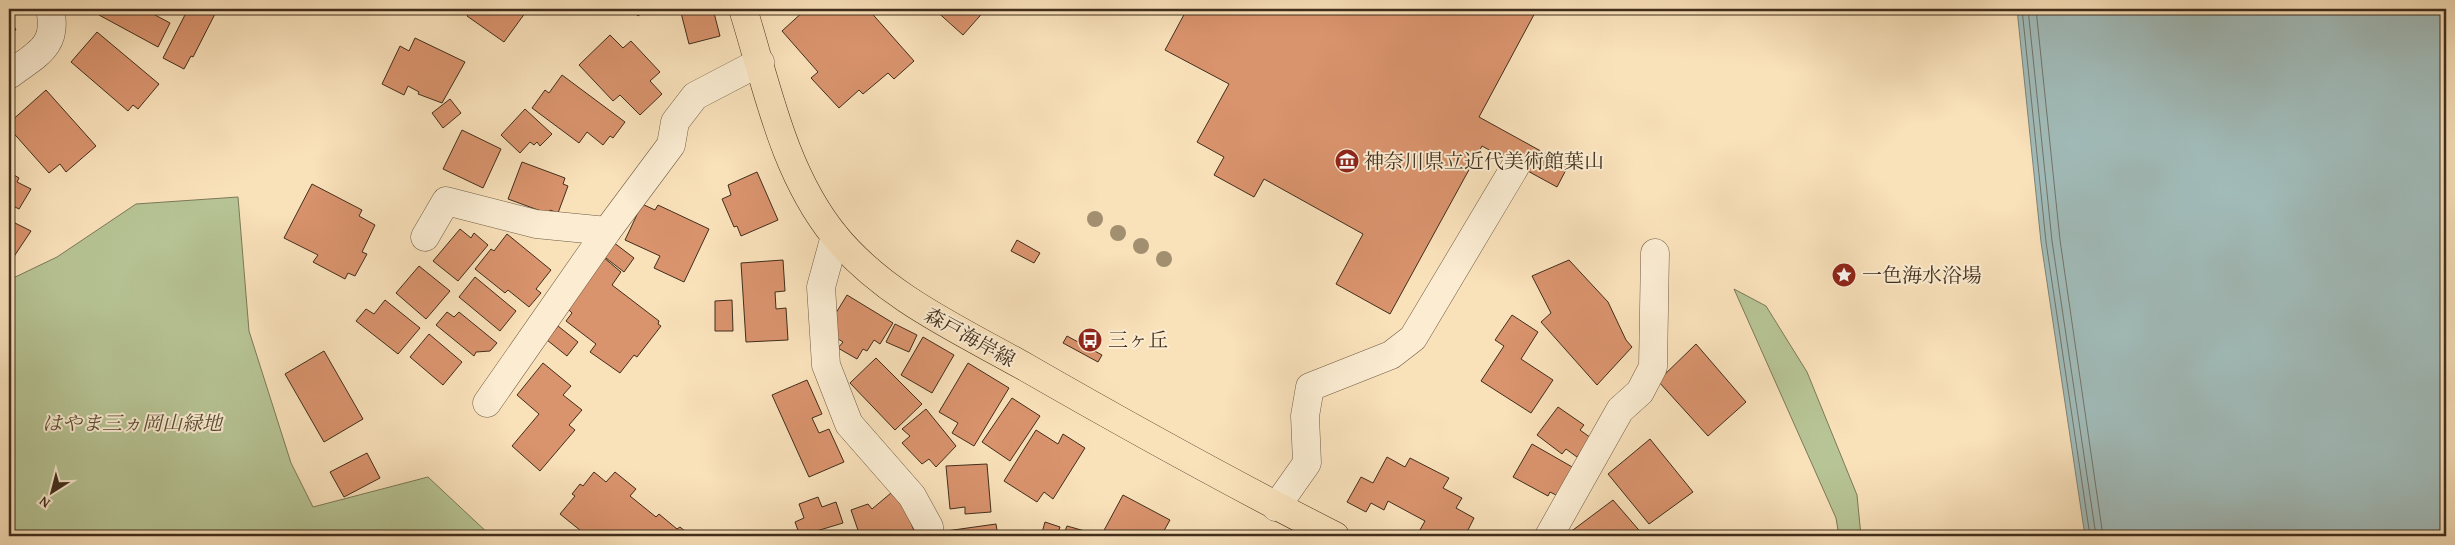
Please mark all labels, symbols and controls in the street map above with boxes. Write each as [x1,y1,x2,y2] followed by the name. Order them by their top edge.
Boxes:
[1364,146,1604,175] place label: 神奈川県立近代美術館葉山
[1334,148,1360,174] museum icon: 神奈川県立近代美術館葉山
[1862,260,1982,289] place label: 一色海水浴場
[1831,262,1857,288] place icon: 一色海水浴場
[919,300,1021,373] street label: 森戸海岸線
[1108,325,1168,354] place label: 三ヶ丘
[1077,327,1103,353] bus stop icon: 三ヶ丘
[42,408,224,437] park label: はやま三ヵ岡山緑地
[28,468,78,518] north arrow
[34,491,54,513] text: N

